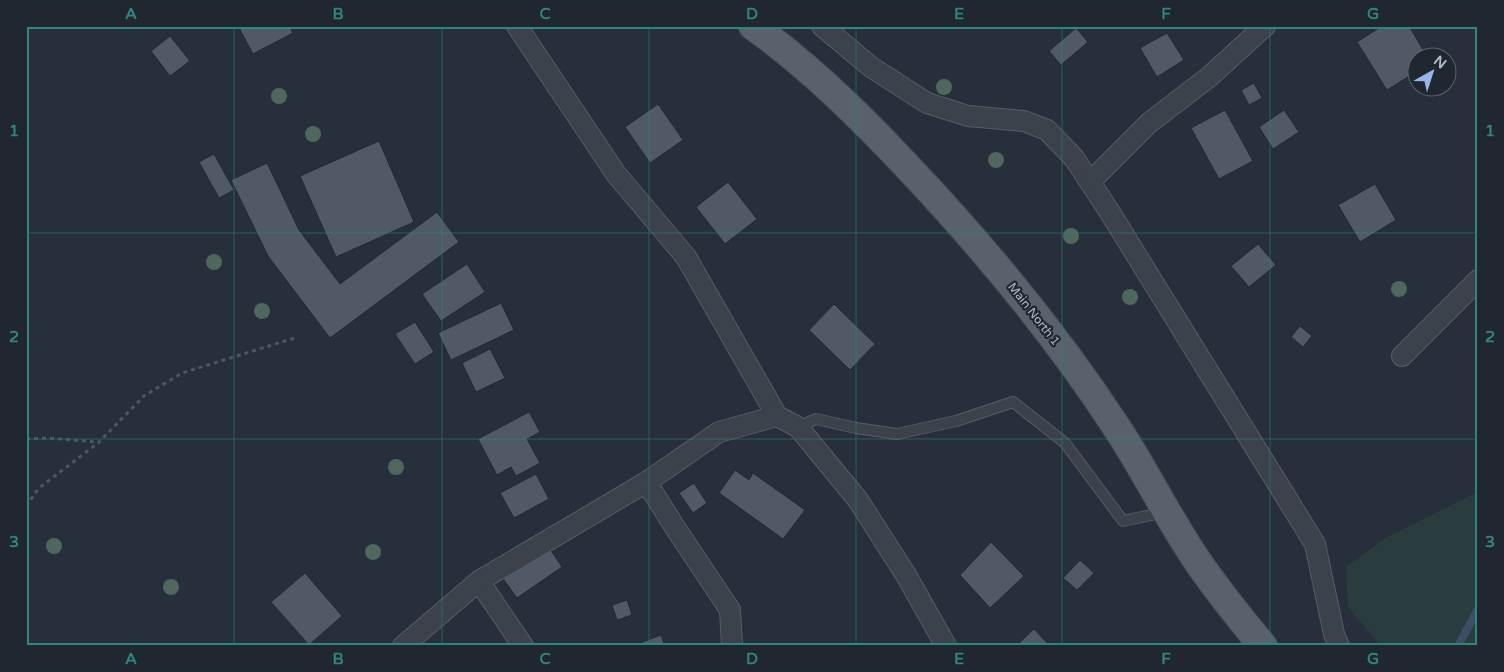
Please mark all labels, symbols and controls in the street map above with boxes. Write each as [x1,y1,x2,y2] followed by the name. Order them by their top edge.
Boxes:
[125,4,137,24] text: A
[332,4,344,24] text: B
[539,4,551,24] text: C
[746,4,758,24] text: D
[954,4,964,24] text: E
[1161,4,1171,24] text: F
[1367,4,1379,24] text: G
[1406,48,1456,98] north arrow
[1430,52,1450,72] text: N
[9,121,19,141] text: 1
[1485,121,1495,141] text: 1
[1005,280,1063,348] street label: Main North 1
[9,327,19,347] text: 2
[1485,327,1495,347] text: 2
[9,532,19,552] text: 3
[1485,532,1495,552] text: 3
[125,649,137,669] text: A
[332,649,344,669] text: B
[539,649,551,669] text: C
[746,649,758,669] text: D
[954,649,964,669] text: E
[1161,649,1171,669] text: F
[1367,649,1379,669] text: G

